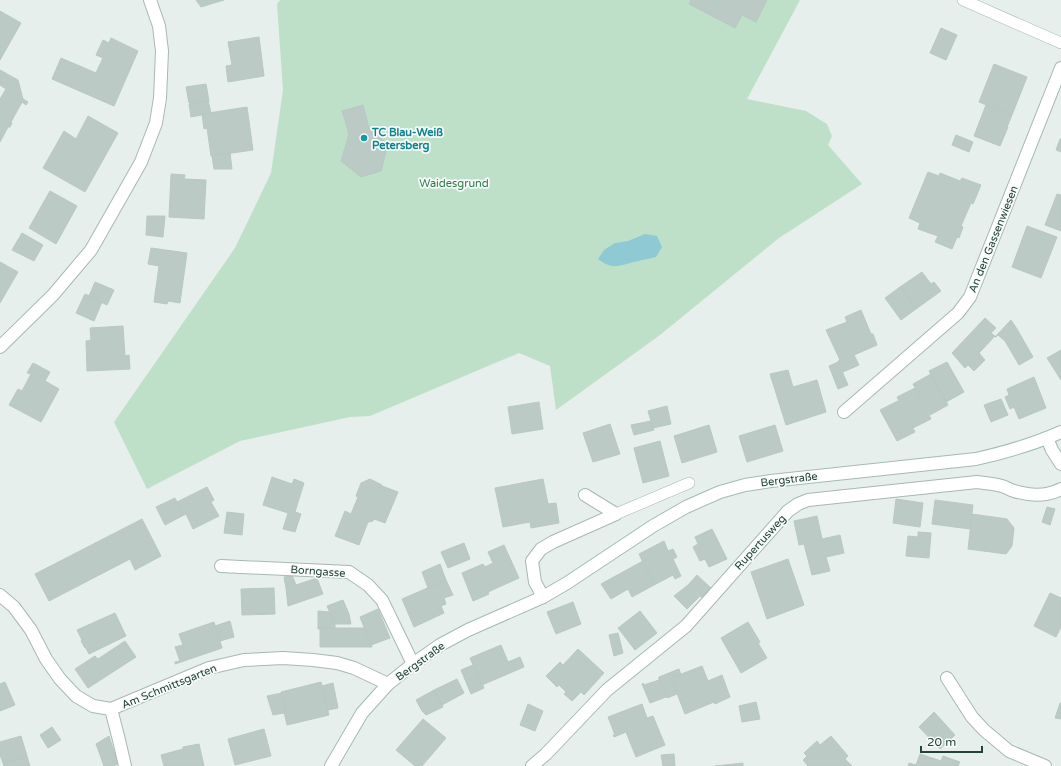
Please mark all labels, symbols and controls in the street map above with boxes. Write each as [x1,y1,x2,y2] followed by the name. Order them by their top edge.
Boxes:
[371,126,443,153] place label: TC Blau-Weiß Petersberg
[359,133,369,143] marker: TC Blau-Weiß Petersberg
[419,177,489,190] park label: Waidesgrund
[966,184,1021,295] street label: An den Gassenwiesen
[760,470,818,489] street label: Bergstraße
[732,512,789,573] street label: Rupertusweg
[290,563,346,580] street label: Borngasse
[393,639,447,684] street label: Bergstraße
[120,661,219,711] street label: Am Schmittsgarten
[921,728,982,754] scale bar
[927,735,956,749] text: 20 m

